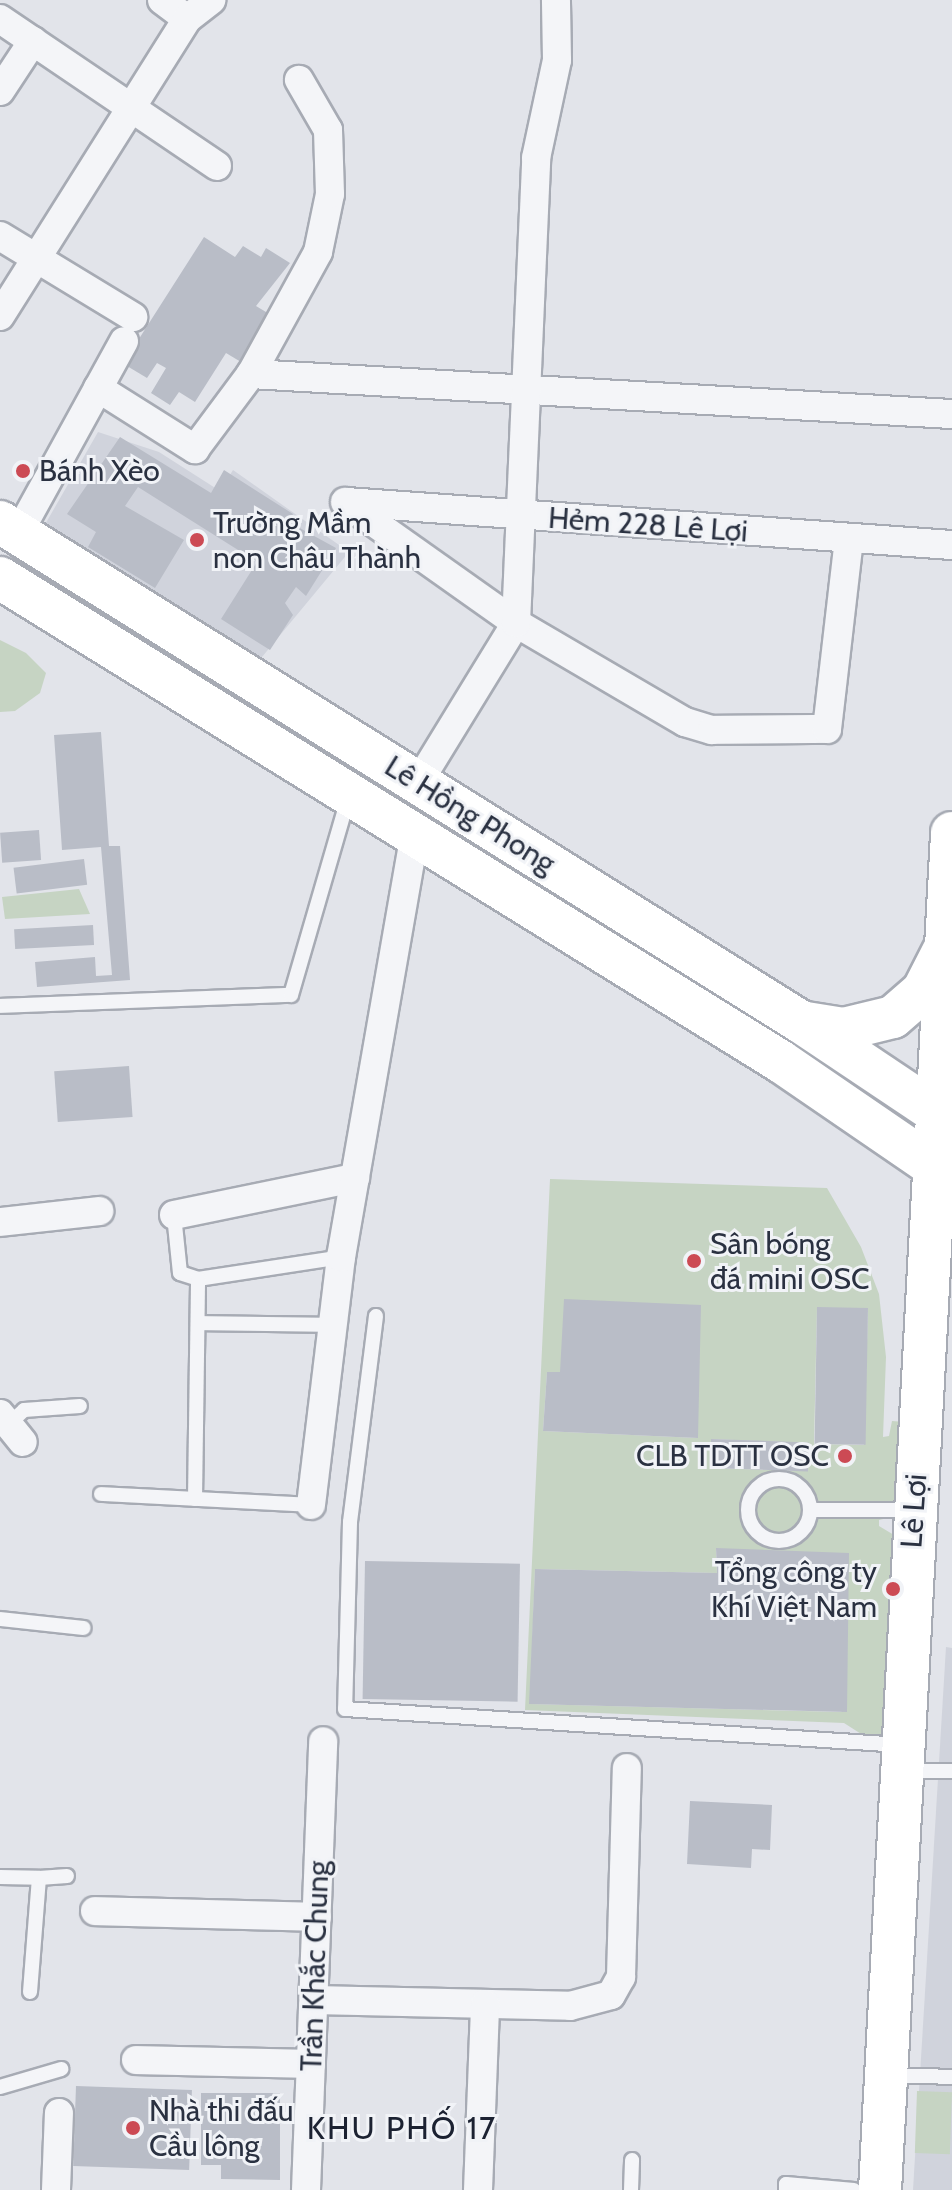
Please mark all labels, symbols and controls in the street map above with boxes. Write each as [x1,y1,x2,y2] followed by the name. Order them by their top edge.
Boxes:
[39,453,160,489] place label: Bánh Xèo
[14,462,32,480] marker: Bánh Xèo
[547,500,749,550] street label: Hẻm 228 Lê Lợi
[213,505,421,576] place label: Trường Mầm non Châu Thành
[188,531,206,549] marker: Trường Mầm non Châu Thành
[378,748,562,882] street label: Lê Hồng Phong
[710,1226,869,1296] place label: Sân bóng đá mini OSC
[685,1252,703,1270] marker: Sân bóng đá mini OSC
[636,1438,829,1474] place label: CLB TDTT OSC
[836,1447,854,1465] marker: CLB TDTT OSC
[893,1473,935,1549] street label: Lê Lợi
[711,1554,877,1624] place label: Tổng công ty Khí Việt Nam
[884,1580,902,1598] marker: Tổng công ty Khí Việt Nam
[293,1860,337,2072] street label: Trần Khắc Chung
[149,2093,294,2164] place label: Nhà thi đấu Cầu lông
[307,2109,497,2147] district label: KHU PHỐ 17
[124,2119,142,2137] marker: Nhà thi đấu Cầu lông

